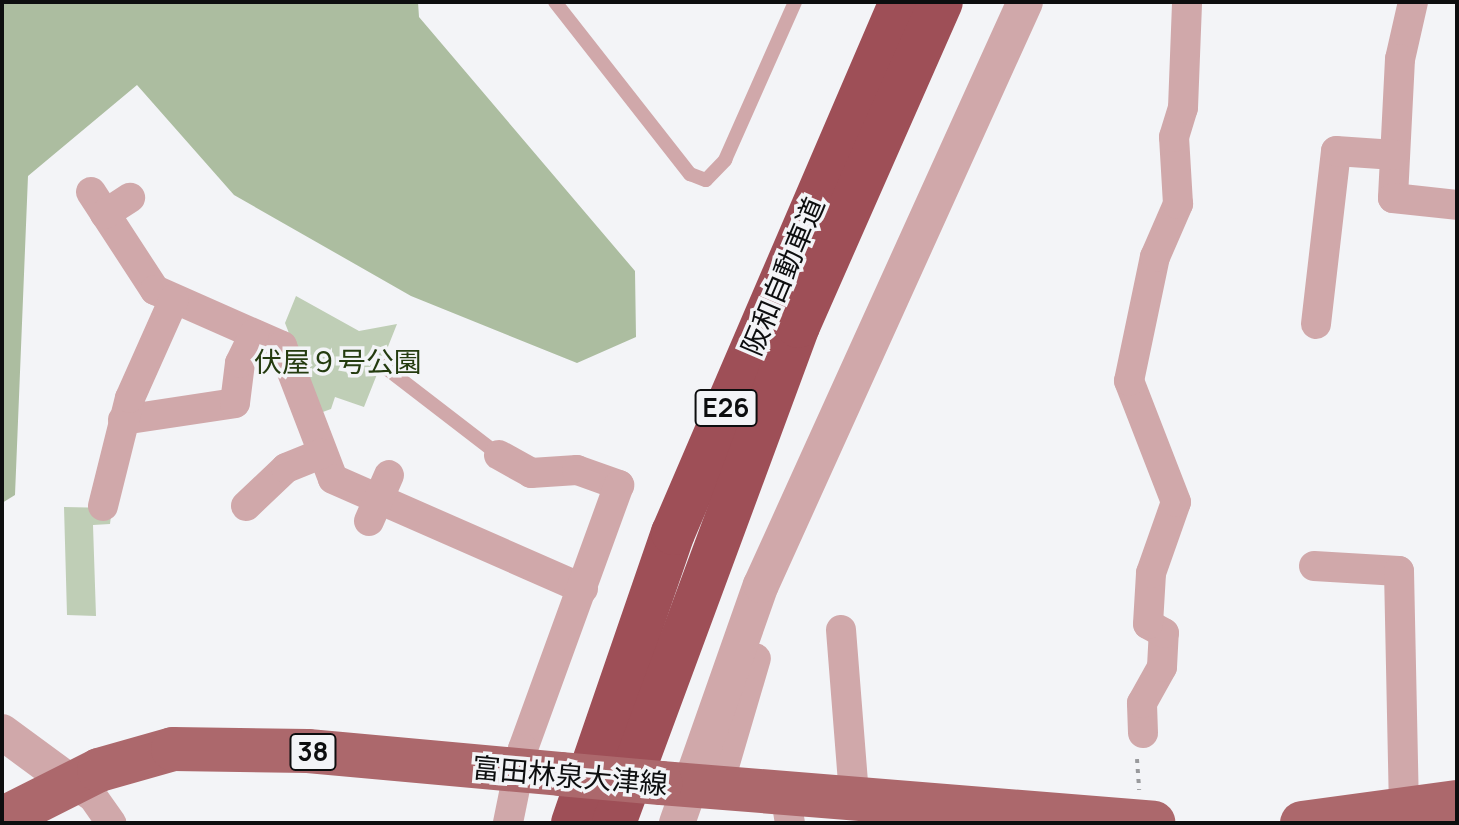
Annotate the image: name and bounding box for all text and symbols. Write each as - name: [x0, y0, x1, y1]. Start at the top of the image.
- street label: 阪和自動車道: [734, 192, 830, 360]
- park label: 伏屋９号公園: [254, 344, 422, 378]
- road number: E26: [694, 386, 758, 430]
- road number: 38: [289, 730, 337, 774]
- street label: 富田林泉大津線: [471, 750, 669, 800]

